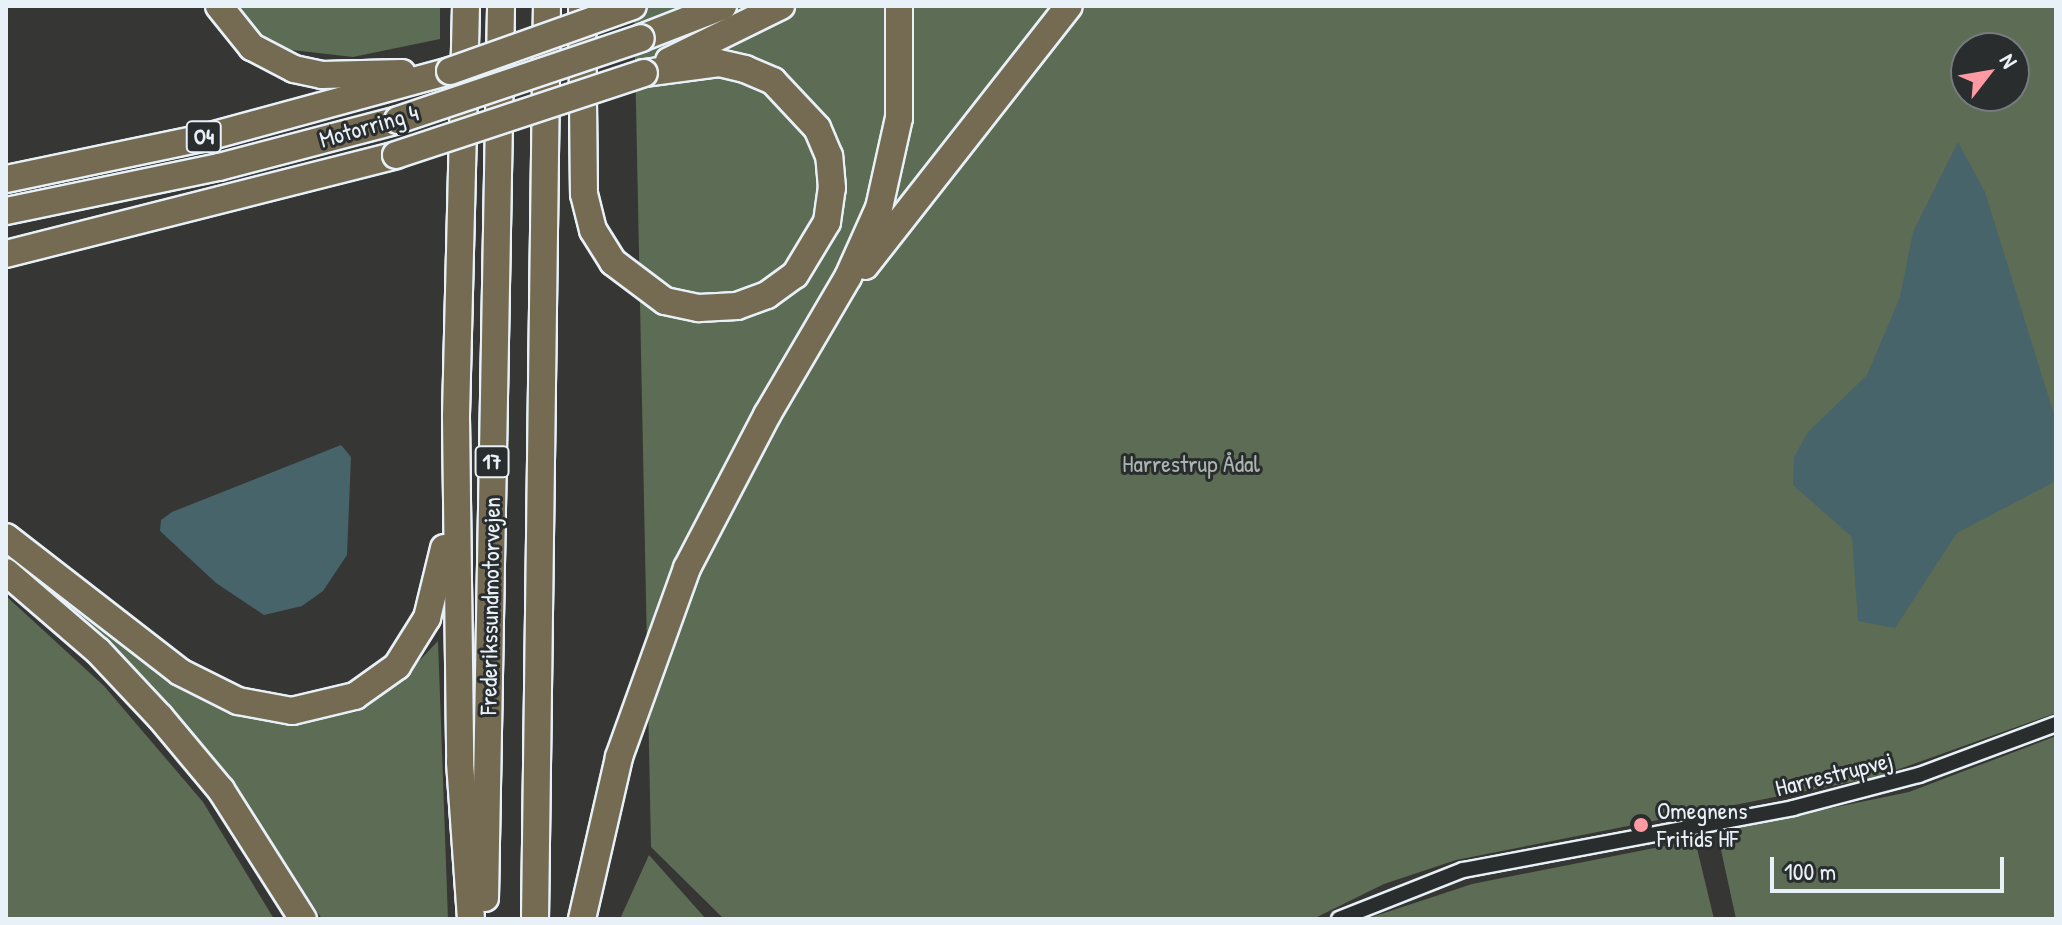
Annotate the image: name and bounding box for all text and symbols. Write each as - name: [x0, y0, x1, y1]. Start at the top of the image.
- north arrow: [1950, 32, 2030, 112]
- text: N: [1993, 48, 2025, 73]
- street label: Motorring 4: [316, 98, 422, 154]
- road number: O4: [184, 119, 224, 155]
- road number: 17: [474, 444, 510, 480]
- park label: Harrestrup Ådal: [1122, 450, 1260, 478]
- street label: Frederikssundmotorvejen: [474, 497, 506, 715]
- street label: Harrestrupvej: [1772, 746, 1896, 802]
- place label: Omegnens Fritids HF: [1657, 797, 1747, 853]
- marker: Omegnens Fritids HF: [1632, 816, 1650, 834]
- scale bar: [1774, 841, 2008, 891]
- text: 100 m: [1784, 855, 1836, 887]

